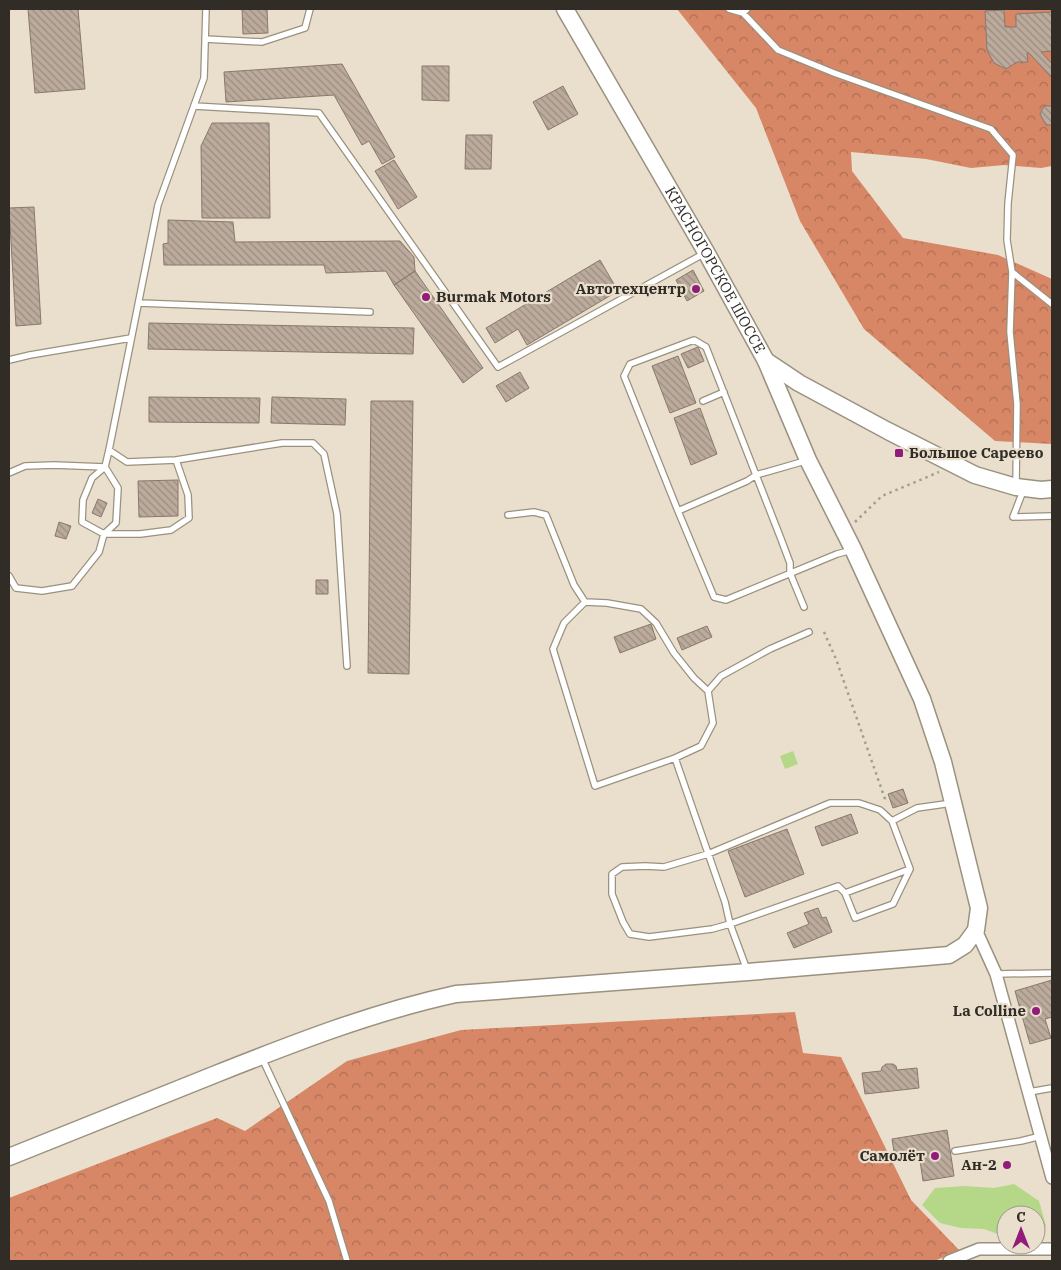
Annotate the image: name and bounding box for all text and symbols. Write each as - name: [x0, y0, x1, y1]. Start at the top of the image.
- street label: КРАСНОГОРСКОЕ ШОССЕ: [661, 183, 770, 356]
- place label: Автотехцентр: [576, 279, 686, 298]
- marker: Автотехцентр: [690, 283, 702, 295]
- place label: Burmak Motors: [436, 287, 551, 306]
- marker: Burmak Motors: [420, 291, 432, 303]
- place label: Большое Сареево: [909, 443, 1044, 462]
- marker: Большое Сареево: [893, 447, 905, 459]
- place label: La Colline: [953, 1001, 1026, 1020]
- marker: La Colline: [1030, 1005, 1042, 1017]
- place label: Самолёт: [860, 1146, 925, 1165]
- marker: Самолёт: [929, 1150, 941, 1162]
- place label: Ан-2: [961, 1155, 997, 1174]
- marker: Ан-2: [1001, 1159, 1013, 1171]
- north arrow: [996, 1205, 1046, 1255]
- text: С: [1016, 1208, 1026, 1226]

